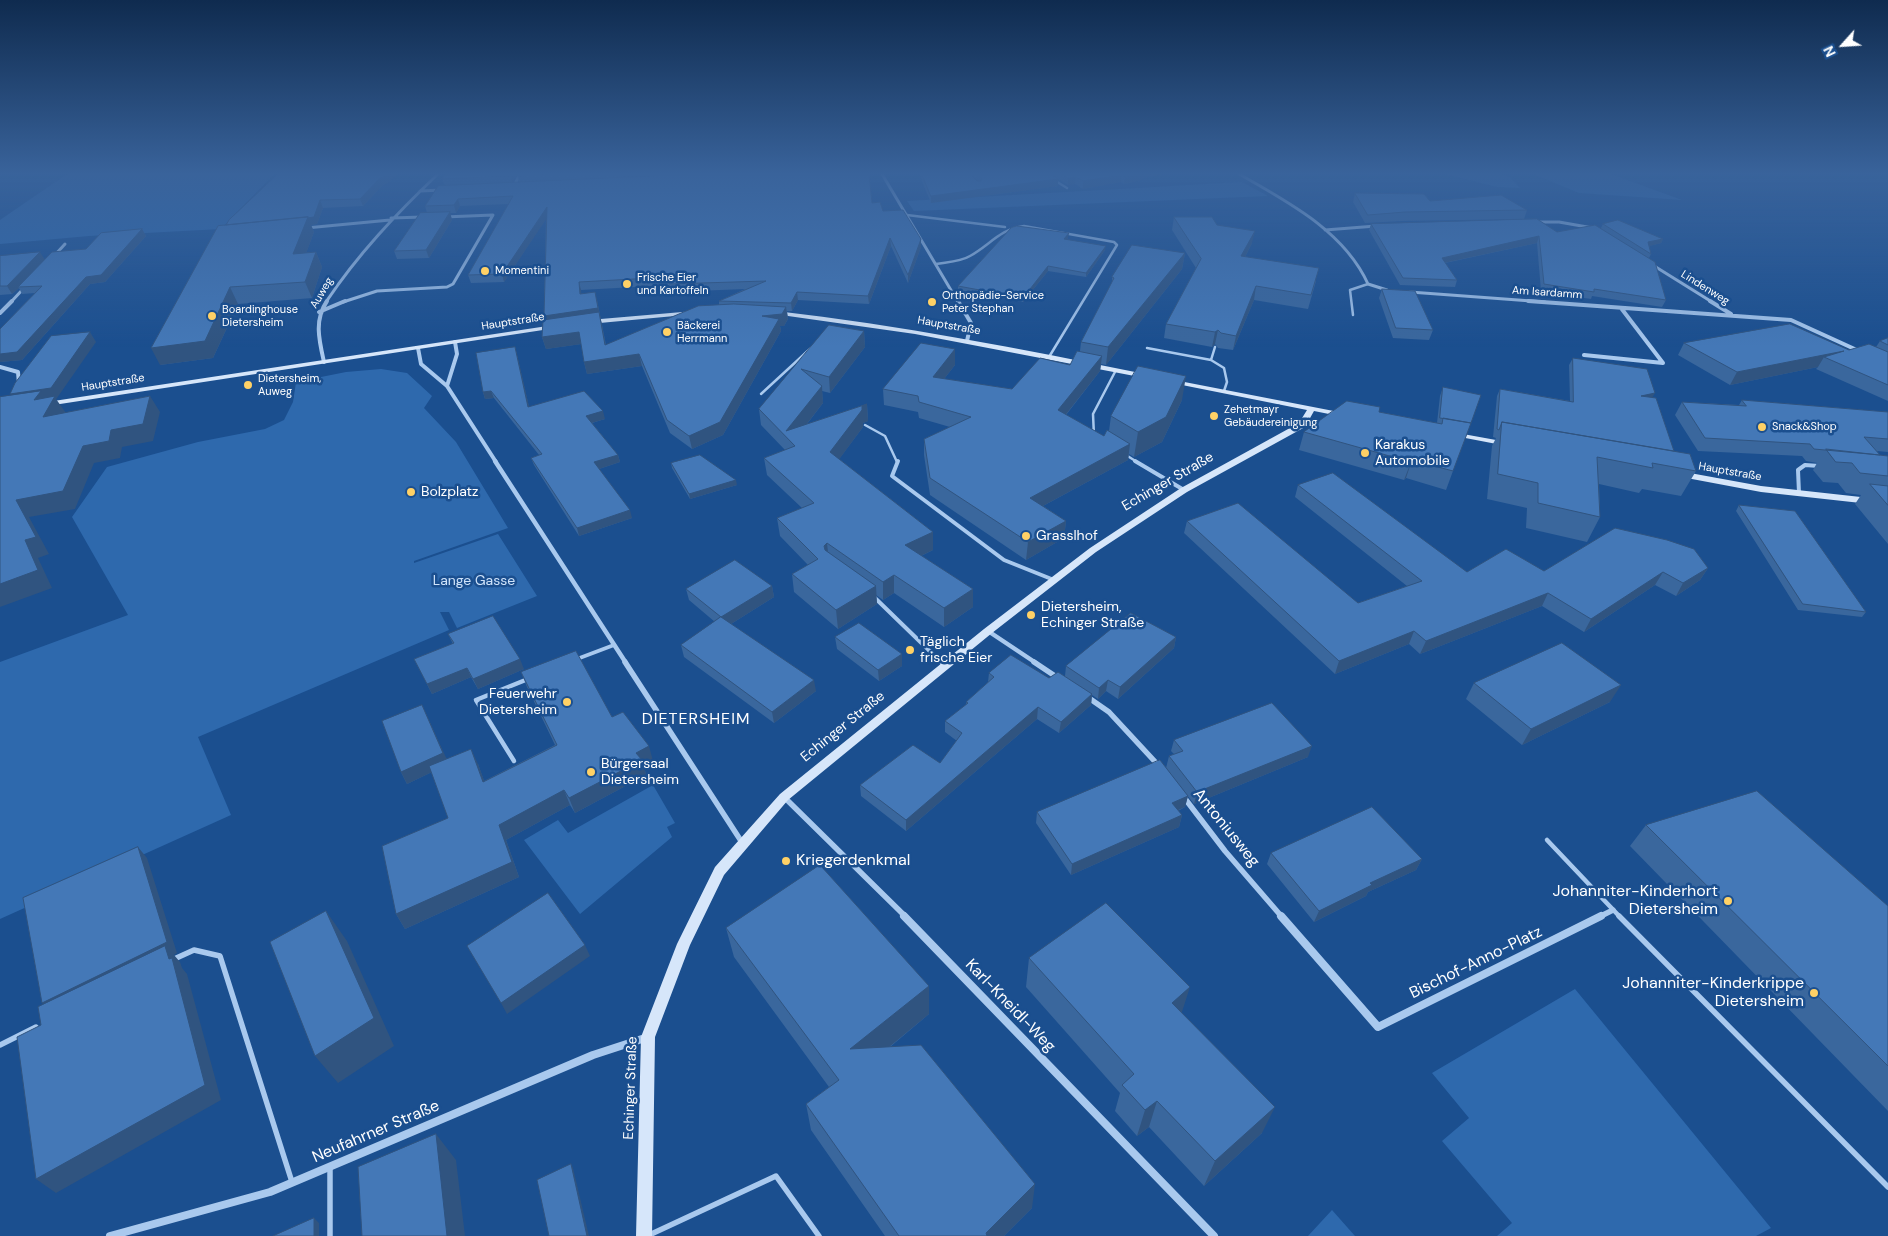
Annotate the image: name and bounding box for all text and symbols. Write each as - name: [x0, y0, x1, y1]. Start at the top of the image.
- north arrow: [1818, 20, 1868, 70]
- text: N: [1819, 43, 1840, 60]
- place label: Momentini: [495, 264, 549, 278]
- marker: Momentini: [479, 265, 491, 277]
- street label: Lindenweg: [1678, 268, 1732, 308]
- place label: Frische Eier und Kartoffeln: [637, 271, 709, 297]
- street label: Auweg: [308, 275, 336, 311]
- marker: Frische Eier und Kartoffeln: [621, 278, 633, 290]
- street label: Am Isardamm: [1511, 284, 1583, 302]
- place label: Orthopädie-Service Peter Stephan: [942, 289, 1044, 315]
- marker: Orthopädie-Service Peter Stephan: [926, 296, 938, 308]
- place label: Boardinghouse Dietersheim: [222, 303, 298, 329]
- marker: Boardinghouse Dietersheim: [206, 310, 218, 322]
- street label: Hauptstraße: [480, 310, 546, 334]
- street label: Hauptstraße: [916, 314, 982, 338]
- place label: Bäckerei Herrmann: [677, 319, 727, 345]
- marker: Bäckerei Herrmann: [661, 326, 673, 338]
- street label: Hauptstraße: [80, 371, 146, 395]
- place label: Dietersheim, Auweg: [258, 372, 321, 398]
- marker: Dietersheim, Auweg: [242, 379, 254, 391]
- place label: Zehetmayr Gebäudereinigung: [1224, 403, 1317, 429]
- marker: Zehetmayr Gebäudereinigung: [1208, 410, 1220, 422]
- place label: Snack&Shop: [1772, 420, 1837, 434]
- marker: Snack&Shop: [1756, 421, 1768, 433]
- place label: Karakus Automobile: [1375, 437, 1450, 470]
- marker: Karakus Automobile: [1359, 447, 1371, 459]
- street label: Echinger Straße: [1119, 449, 1217, 515]
- street label: Hauptstraße: [1697, 460, 1763, 484]
- place label: Bolzplatz: [421, 484, 478, 500]
- marker: Bolzplatz: [405, 486, 417, 498]
- place label: Grasslhof: [1036, 528, 1098, 544]
- marker: Grasslhof: [1020, 530, 1032, 542]
- park label: Lange Gasse: [433, 573, 515, 589]
- place label: Dietersheim, Echinger Straße: [1041, 599, 1144, 632]
- marker: Dietersheim, Echinger Straße: [1025, 609, 1037, 621]
- place label: Täglich frische Eier: [920, 634, 992, 666]
- marker: Täglich frische Eier: [904, 644, 916, 656]
- place label: Feuerwehr Dietersheim: [479, 686, 557, 719]
- street label: Echinger Straße: [798, 688, 888, 766]
- marker: Feuerwehr Dietersheim: [561, 696, 573, 708]
- district label: DIETERSHEIM: [640, 710, 752, 730]
- place label: Bürgersaal Dietersheim: [601, 756, 679, 789]
- marker: Bürgersaal Dietersheim: [585, 766, 597, 778]
- street label: Antoniusweg: [1189, 785, 1263, 871]
- place label: Kriegerdenkmal: [796, 851, 910, 871]
- marker: Kriegerdenkmal: [780, 855, 792, 867]
- place label: Johanniter-Kinderhort Dietersheim: [1552, 882, 1718, 920]
- marker: Johanniter-Kinderhort Dietersheim: [1722, 895, 1734, 907]
- street label: Bischof-Anno-Platz: [1407, 923, 1545, 1003]
- street label: Karl-Kneidl-Weg: [961, 956, 1059, 1056]
- place label: Johanniter-Kinderkrippe Dietersheim: [1622, 974, 1804, 1012]
- marker: Johanniter-Kinderkrippe Dietersheim: [1808, 987, 1820, 999]
- street label: Echinger Straße: [621, 1036, 641, 1140]
- street label: Neufahrner Straße: [310, 1097, 442, 1167]

